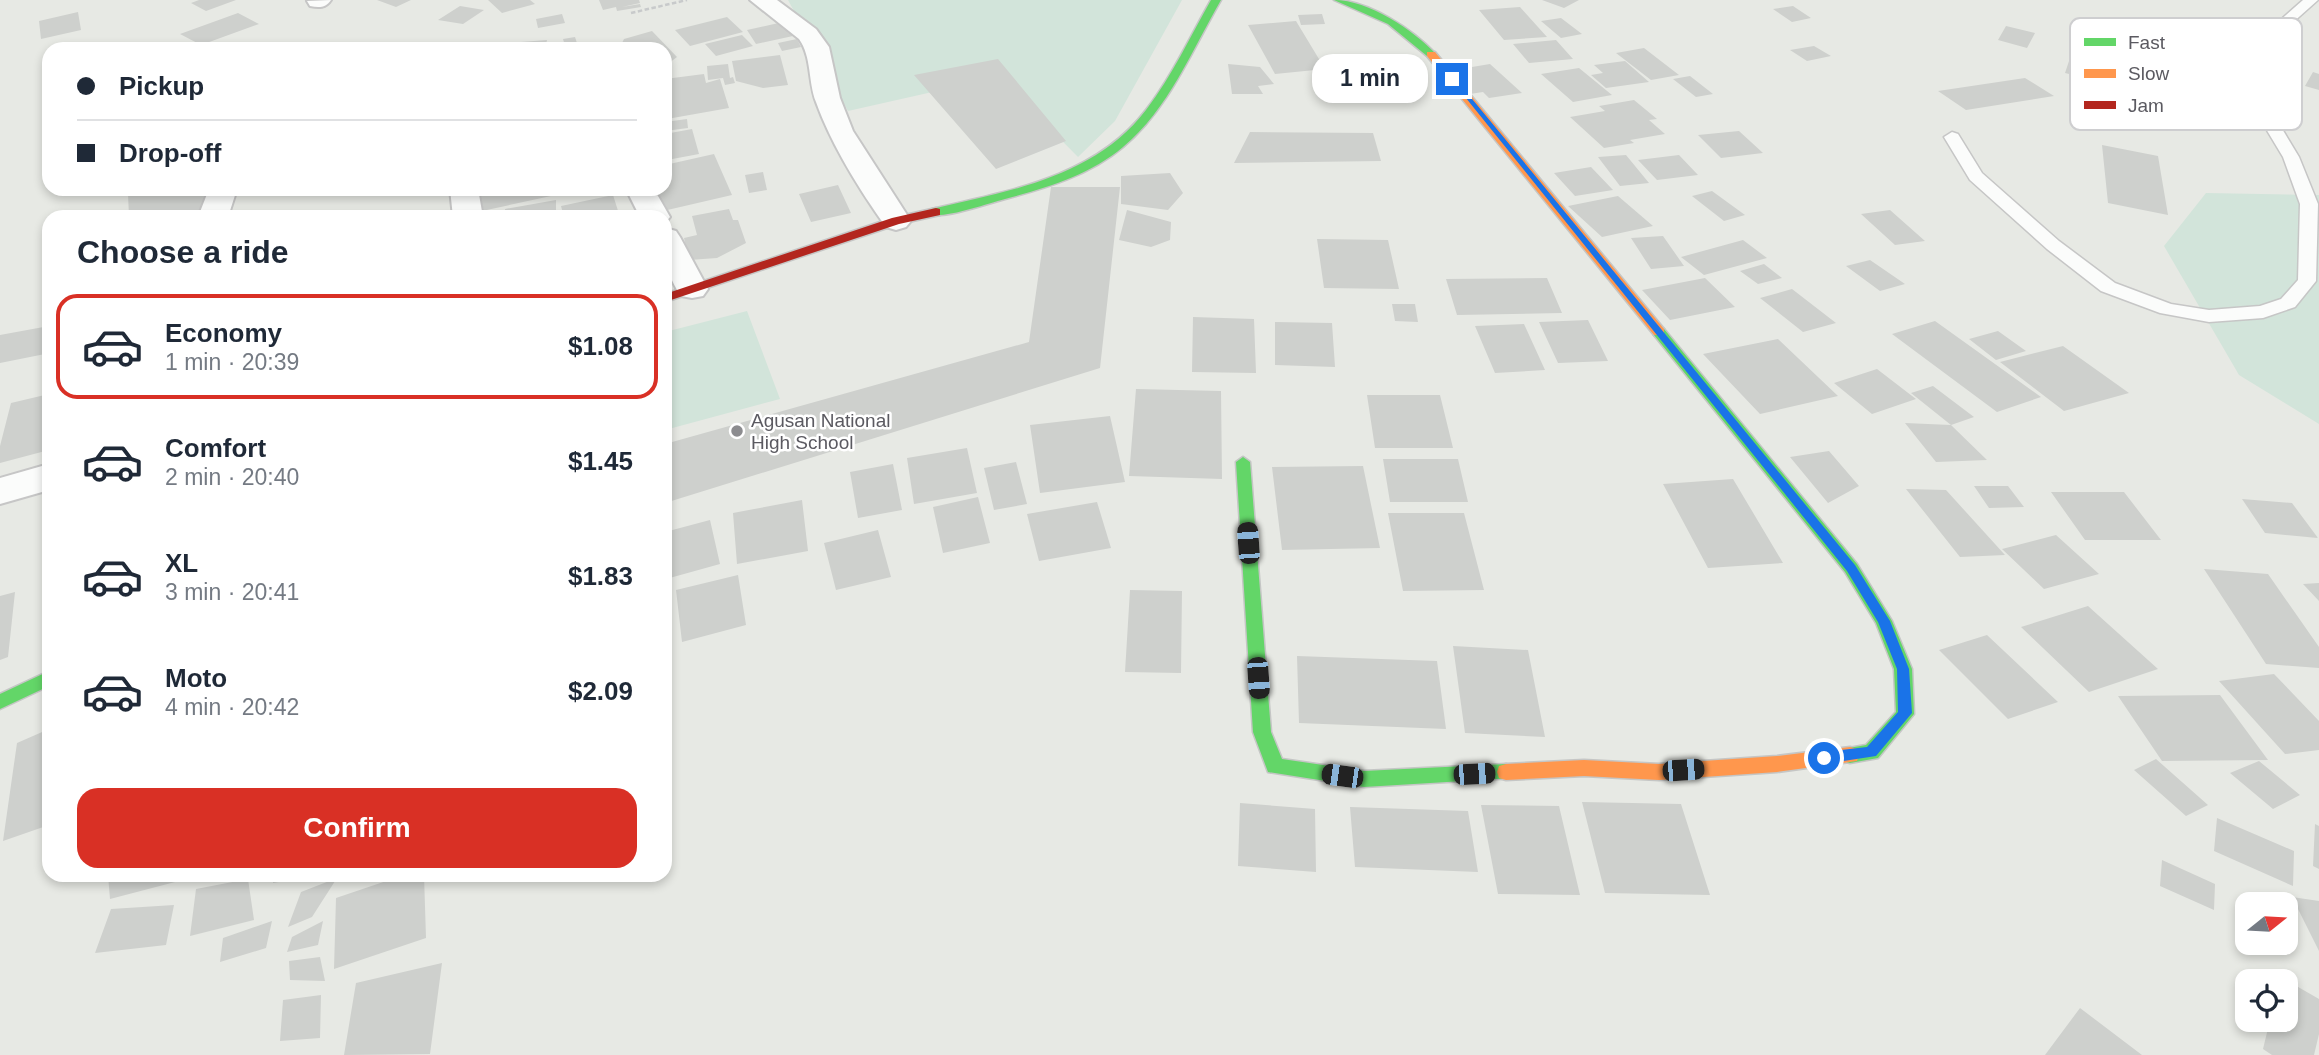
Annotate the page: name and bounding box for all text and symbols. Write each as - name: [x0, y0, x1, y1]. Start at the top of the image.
- legend: [2070, 18, 2302, 130]
- text: Fast: [2128, 32, 2166, 53]
- callout: 1 min: [1312, 55, 1428, 104]
- route end: [1436, 63, 1468, 95]
- text: Slow: [2128, 63, 2169, 84]
- text: 1 min: [1340, 65, 1400, 91]
- text: Pickup: [119, 71, 204, 101]
- text: Jam: [2128, 95, 2164, 116]
- text: Drop-off: [119, 138, 222, 168]
- text: Choose a ride: [77, 234, 289, 270]
- icon: car: [81, 315, 144, 378]
- text: Economy: [165, 318, 282, 348]
- text: $1.08: [568, 331, 633, 361]
- text: 1 min · 20:39: [165, 349, 299, 375]
- place label: Agusan National High School: [751, 410, 890, 453]
- marker: Agusan National High School: [729, 423, 745, 439]
- icon: car: [81, 430, 144, 493]
- text: Comfort: [165, 433, 266, 463]
- text: $1.45: [568, 446, 633, 476]
- text: 2 min · 20:40: [165, 464, 299, 490]
- car: [1237, 521, 1260, 565]
- icon: car: [81, 545, 144, 608]
- text: XL: [165, 548, 198, 578]
- text: $1.83: [568, 561, 633, 591]
- text: 3 min · 20:41: [165, 579, 299, 605]
- car: [1247, 656, 1270, 700]
- icon: car: [81, 660, 144, 723]
- text: Moto: [165, 663, 227, 693]
- text: $2.09: [568, 676, 633, 706]
- text: 4 min · 20:42: [165, 694, 299, 720]
- route start: [1808, 742, 1840, 774]
- car: [1662, 758, 1705, 782]
- car: [1453, 762, 1496, 786]
- car: [1320, 763, 1365, 789]
- button: Confirm: [77, 788, 637, 868]
- north arrow: [2235, 892, 2298, 956]
- map controls: [2235, 892, 2298, 1032]
- button: locate: [2235, 969, 2298, 1032]

